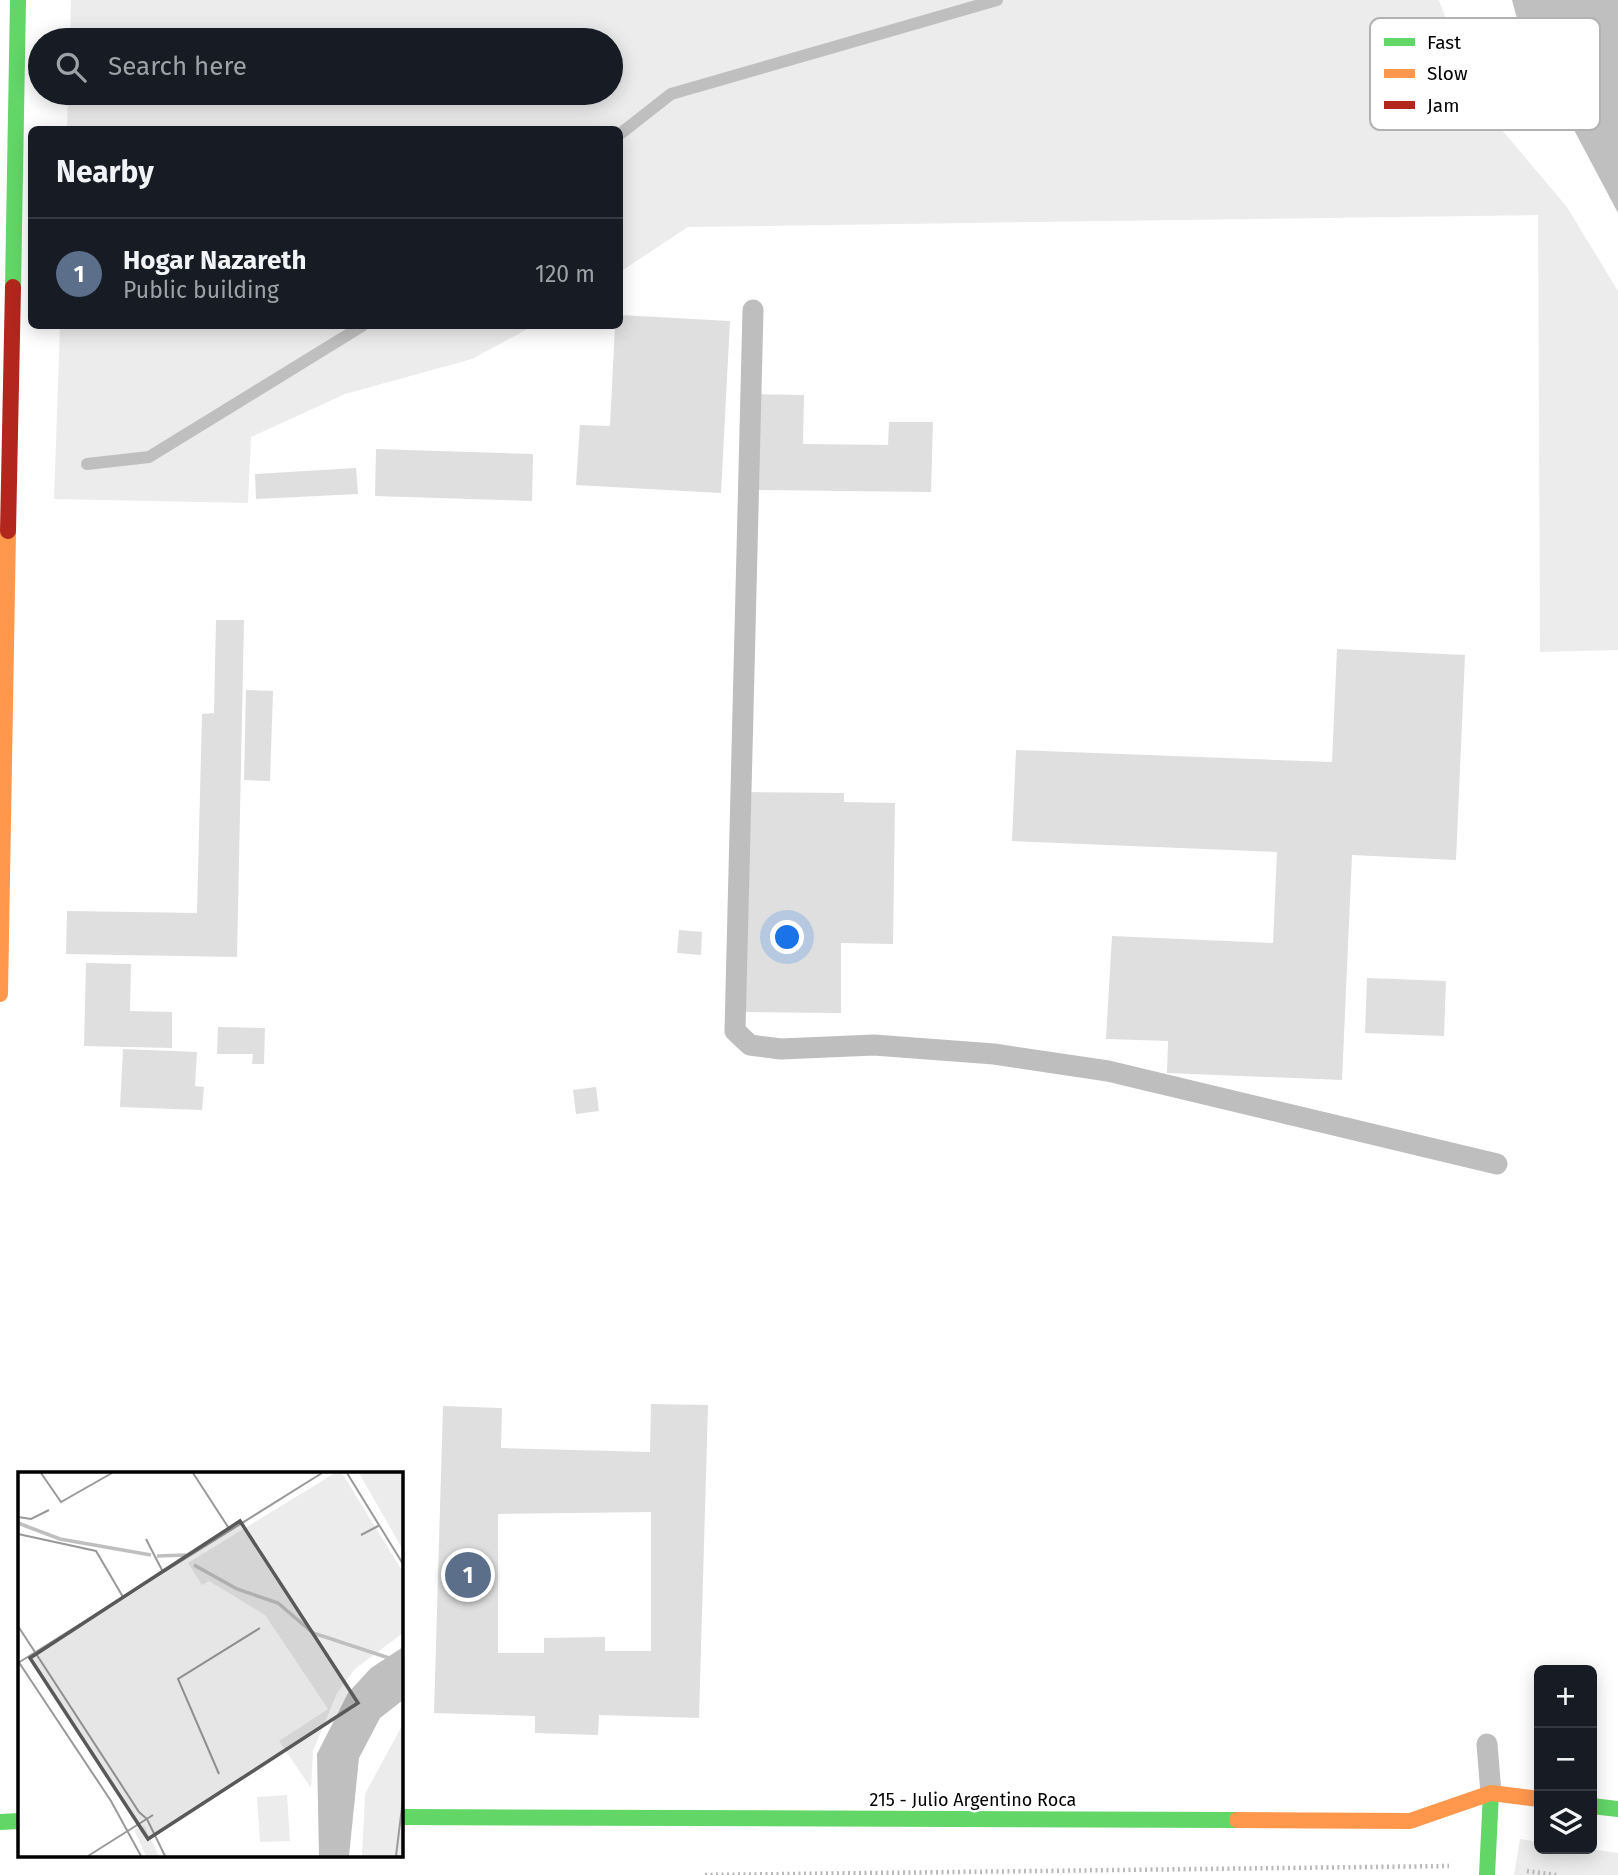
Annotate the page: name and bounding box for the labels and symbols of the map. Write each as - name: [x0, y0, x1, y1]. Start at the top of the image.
- legend: [1370, 18, 1600, 130]
- text: Fast: [1427, 31, 1461, 54]
- text: Slow: [1427, 62, 1468, 85]
- text: Jam: [1427, 94, 1459, 117]
- your location: [770, 920, 804, 954]
- inset map: [18, 1472, 402, 1857]
- pin: 1: [445, 1549, 491, 1601]
- street label: 215 - Julio Argentino Roca: [870, 1789, 1076, 1811]

